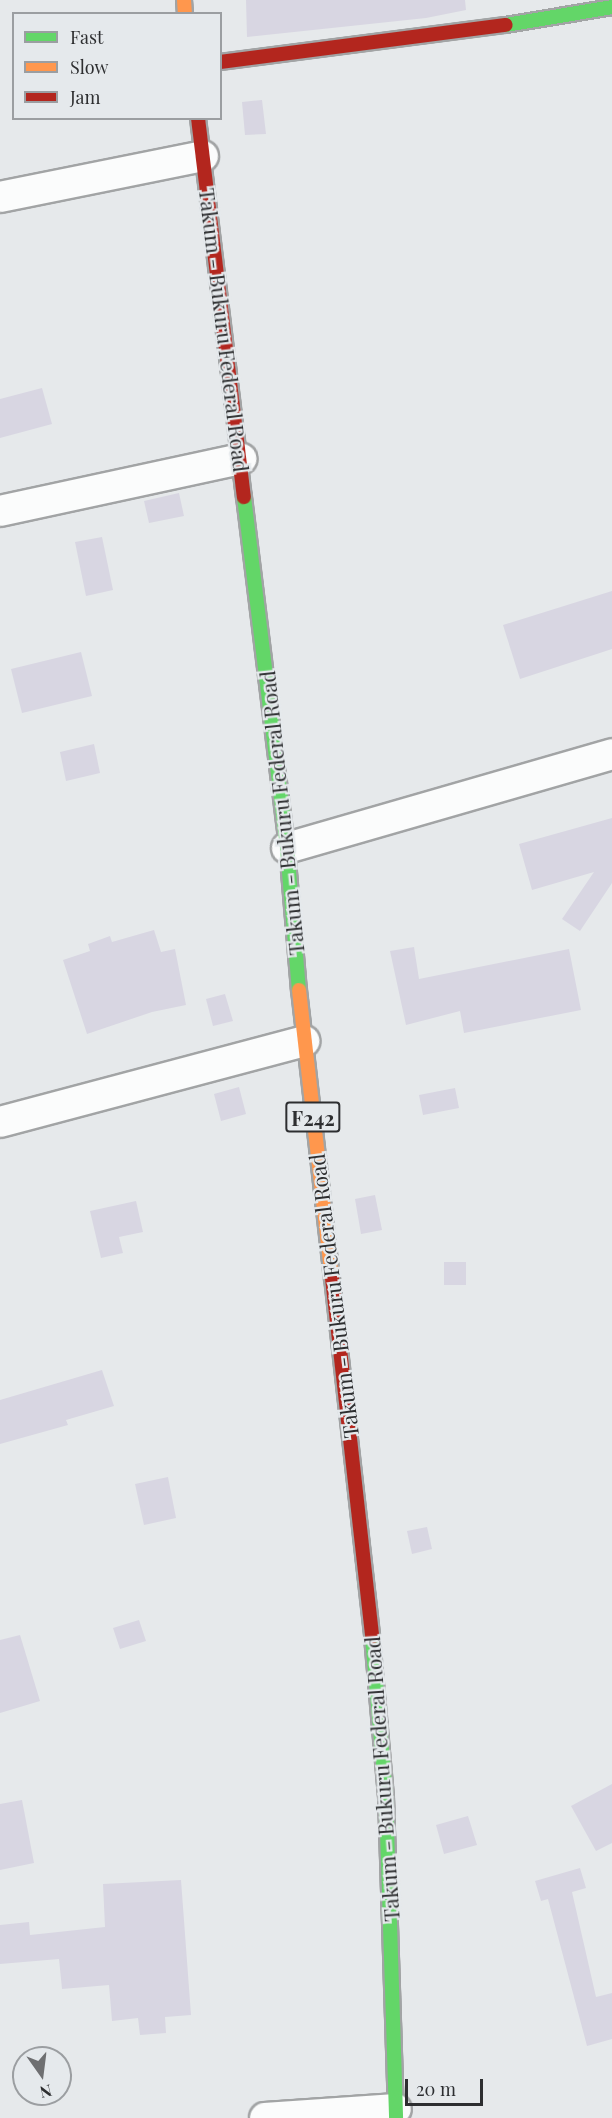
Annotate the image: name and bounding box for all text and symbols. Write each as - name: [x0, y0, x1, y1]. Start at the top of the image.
- legend: [12, 12, 222, 120]
- text: Fast: [70, 25, 103, 49]
- text: Slow: [70, 55, 108, 79]
- text: Jam: [70, 85, 100, 109]
- street label: Takum - Bukuru Federal Road: [195, 186, 255, 474]
- street label: Takum - Bukuru Federal Road: [254, 669, 308, 957]
- road number: F242: [284, 1100, 342, 1134]
- street label: Takum - Bukuru Federal Road: [303, 1152, 363, 1440]
- street label: Takum - Bukuru Federal Road: [358, 1635, 404, 1923]
- north arrow: [12, 2046, 72, 2106]
- scale bar: [408, 2067, 486, 2105]
- text: 20 m: [416, 2077, 456, 2101]
- text: N: [38, 2080, 54, 2104]

